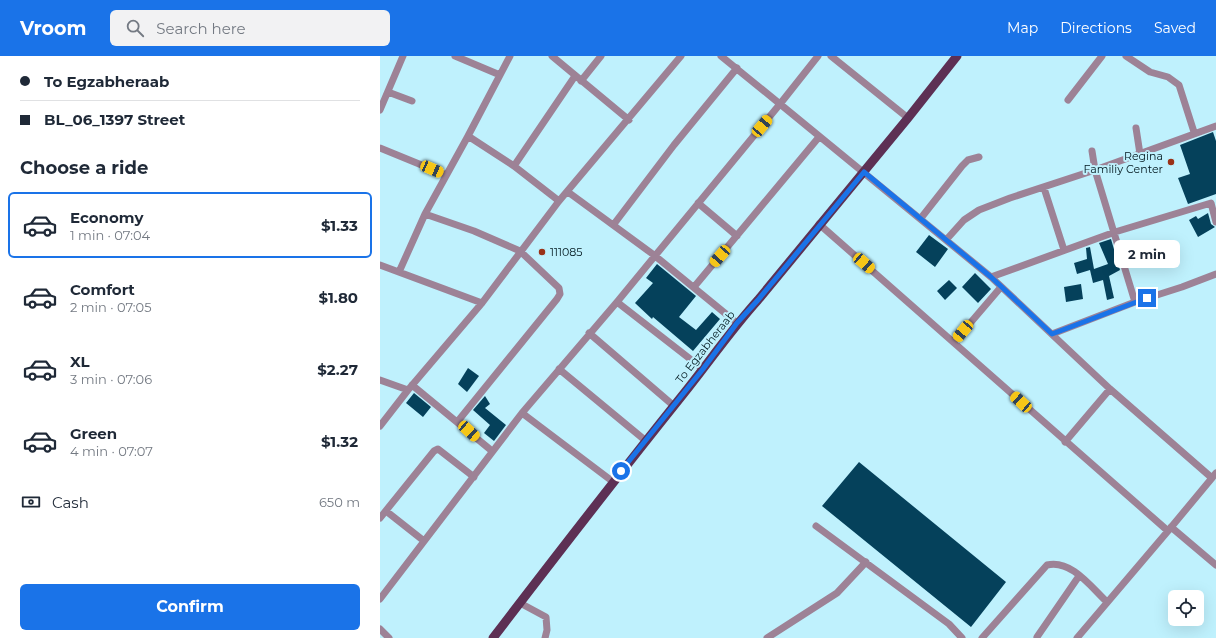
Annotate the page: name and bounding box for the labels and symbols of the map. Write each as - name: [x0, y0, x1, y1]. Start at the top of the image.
- car: [750, 113, 774, 139]
- place label: Regina Familiy Center: [1083, 149, 1163, 176]
- marker: Regina Familiy Center: [1166, 157, 1176, 167]
- car: [419, 159, 445, 179]
- callout: 2 min: [1114, 240, 1180, 268]
- car: [708, 243, 732, 269]
- place label: 111085: [550, 245, 582, 259]
- marker: 111085: [537, 247, 547, 257]
- car: [851, 251, 877, 275]
- route end: [1138, 289, 1156, 307]
- street label: To Egzabheraab: [672, 308, 738, 386]
- car: [951, 318, 975, 344]
- car: [1008, 390, 1034, 414]
- car: [456, 419, 482, 443]
- route start: [612, 462, 630, 480]

